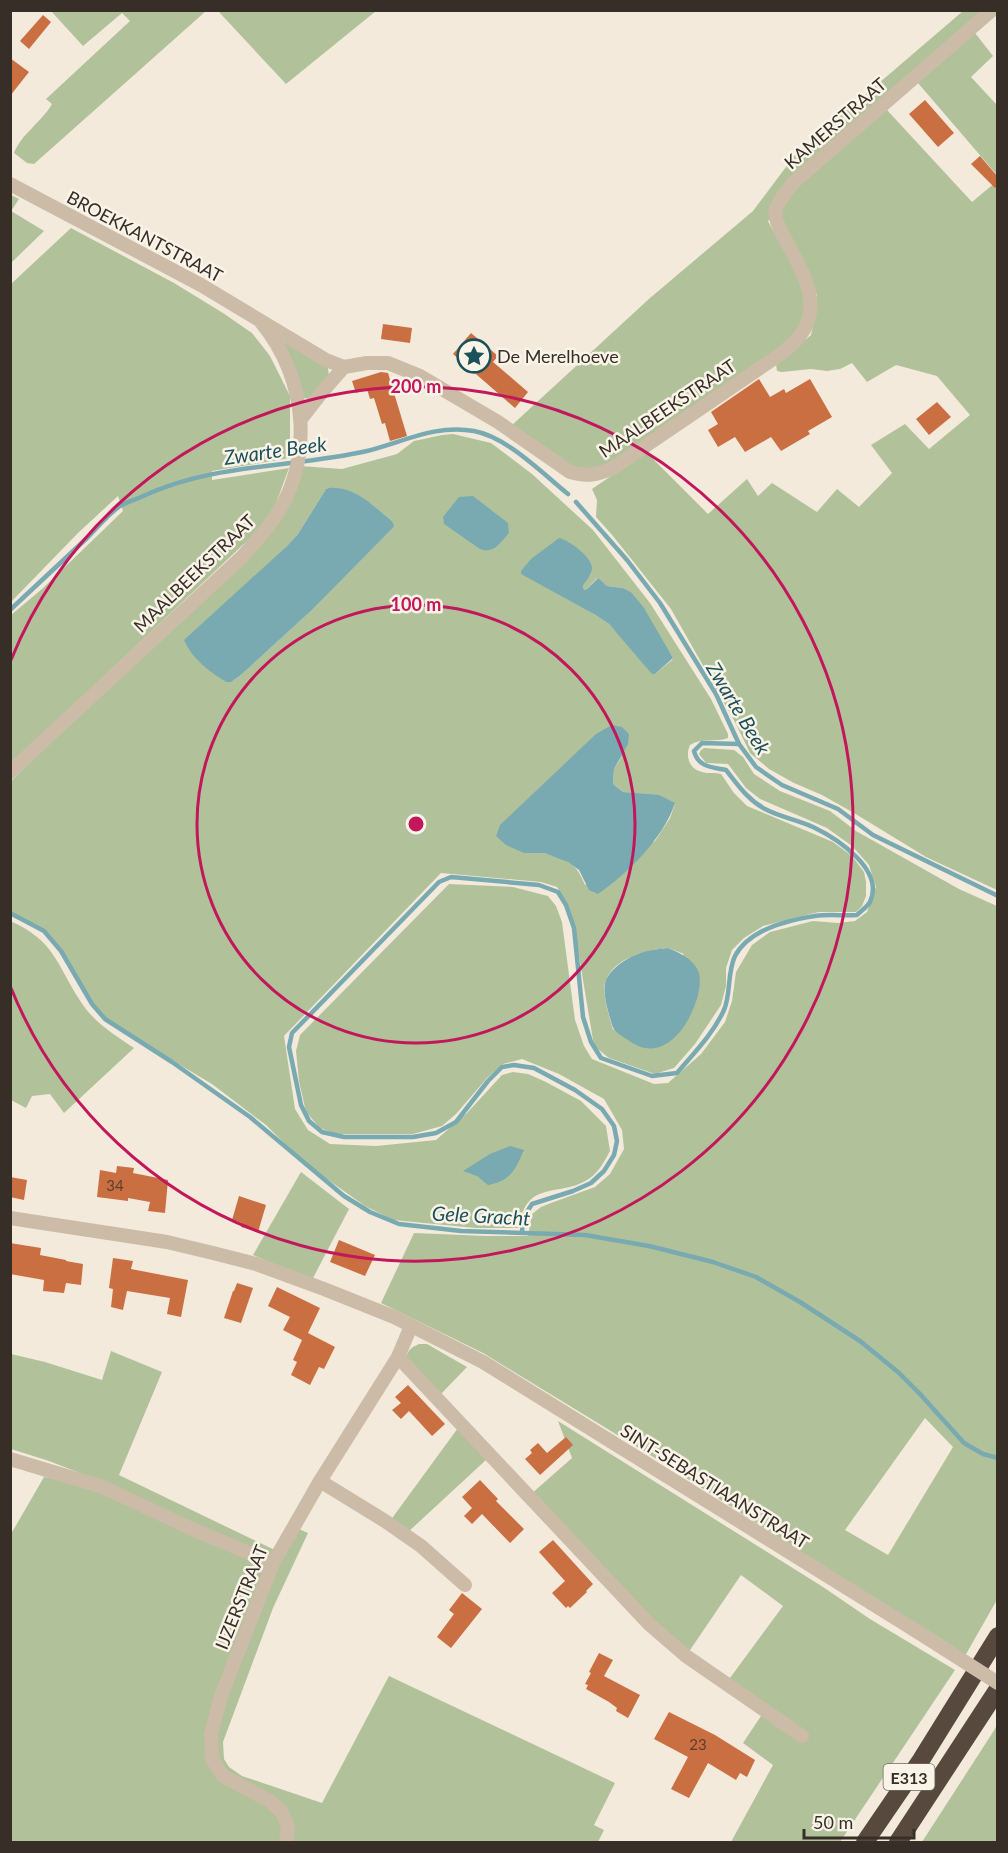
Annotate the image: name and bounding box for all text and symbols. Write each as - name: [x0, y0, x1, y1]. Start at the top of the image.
- street label: KAMERSTRAAT: [780, 73, 891, 173]
- street label: BROEKKANTSTRAAT: [63, 186, 227, 287]
- place icon: De Merelhoeve: [456, 338, 492, 374]
- place label: De Merelhoeve: [497, 345, 619, 367]
- street label: MAALBEEKSTRAAT: [594, 354, 740, 462]
- text: 200 m: [391, 375, 441, 397]
- water label: Zwarte Beek: [221, 431, 328, 469]
- street label: MAALBEEKSTRAAT: [129, 509, 259, 637]
- text: 100 m: [391, 593, 441, 615]
- water label: Zwarte Beek: [702, 657, 776, 759]
- centre of rings: [406, 814, 426, 834]
- house number: 34: [106, 1176, 124, 1194]
- water label: Gele Gracht: [431, 1200, 531, 1230]
- street label: SINT-SEBASTIAANSTRAAT: [617, 1419, 813, 1553]
- street label: IJZERSTRAAT: [210, 1541, 272, 1652]
- house number: 23: [689, 1735, 707, 1753]
- road number: E313: [884, 1764, 934, 1790]
- scale bar: [804, 1802, 914, 1840]
- text: 50 m: [813, 1811, 853, 1833]

